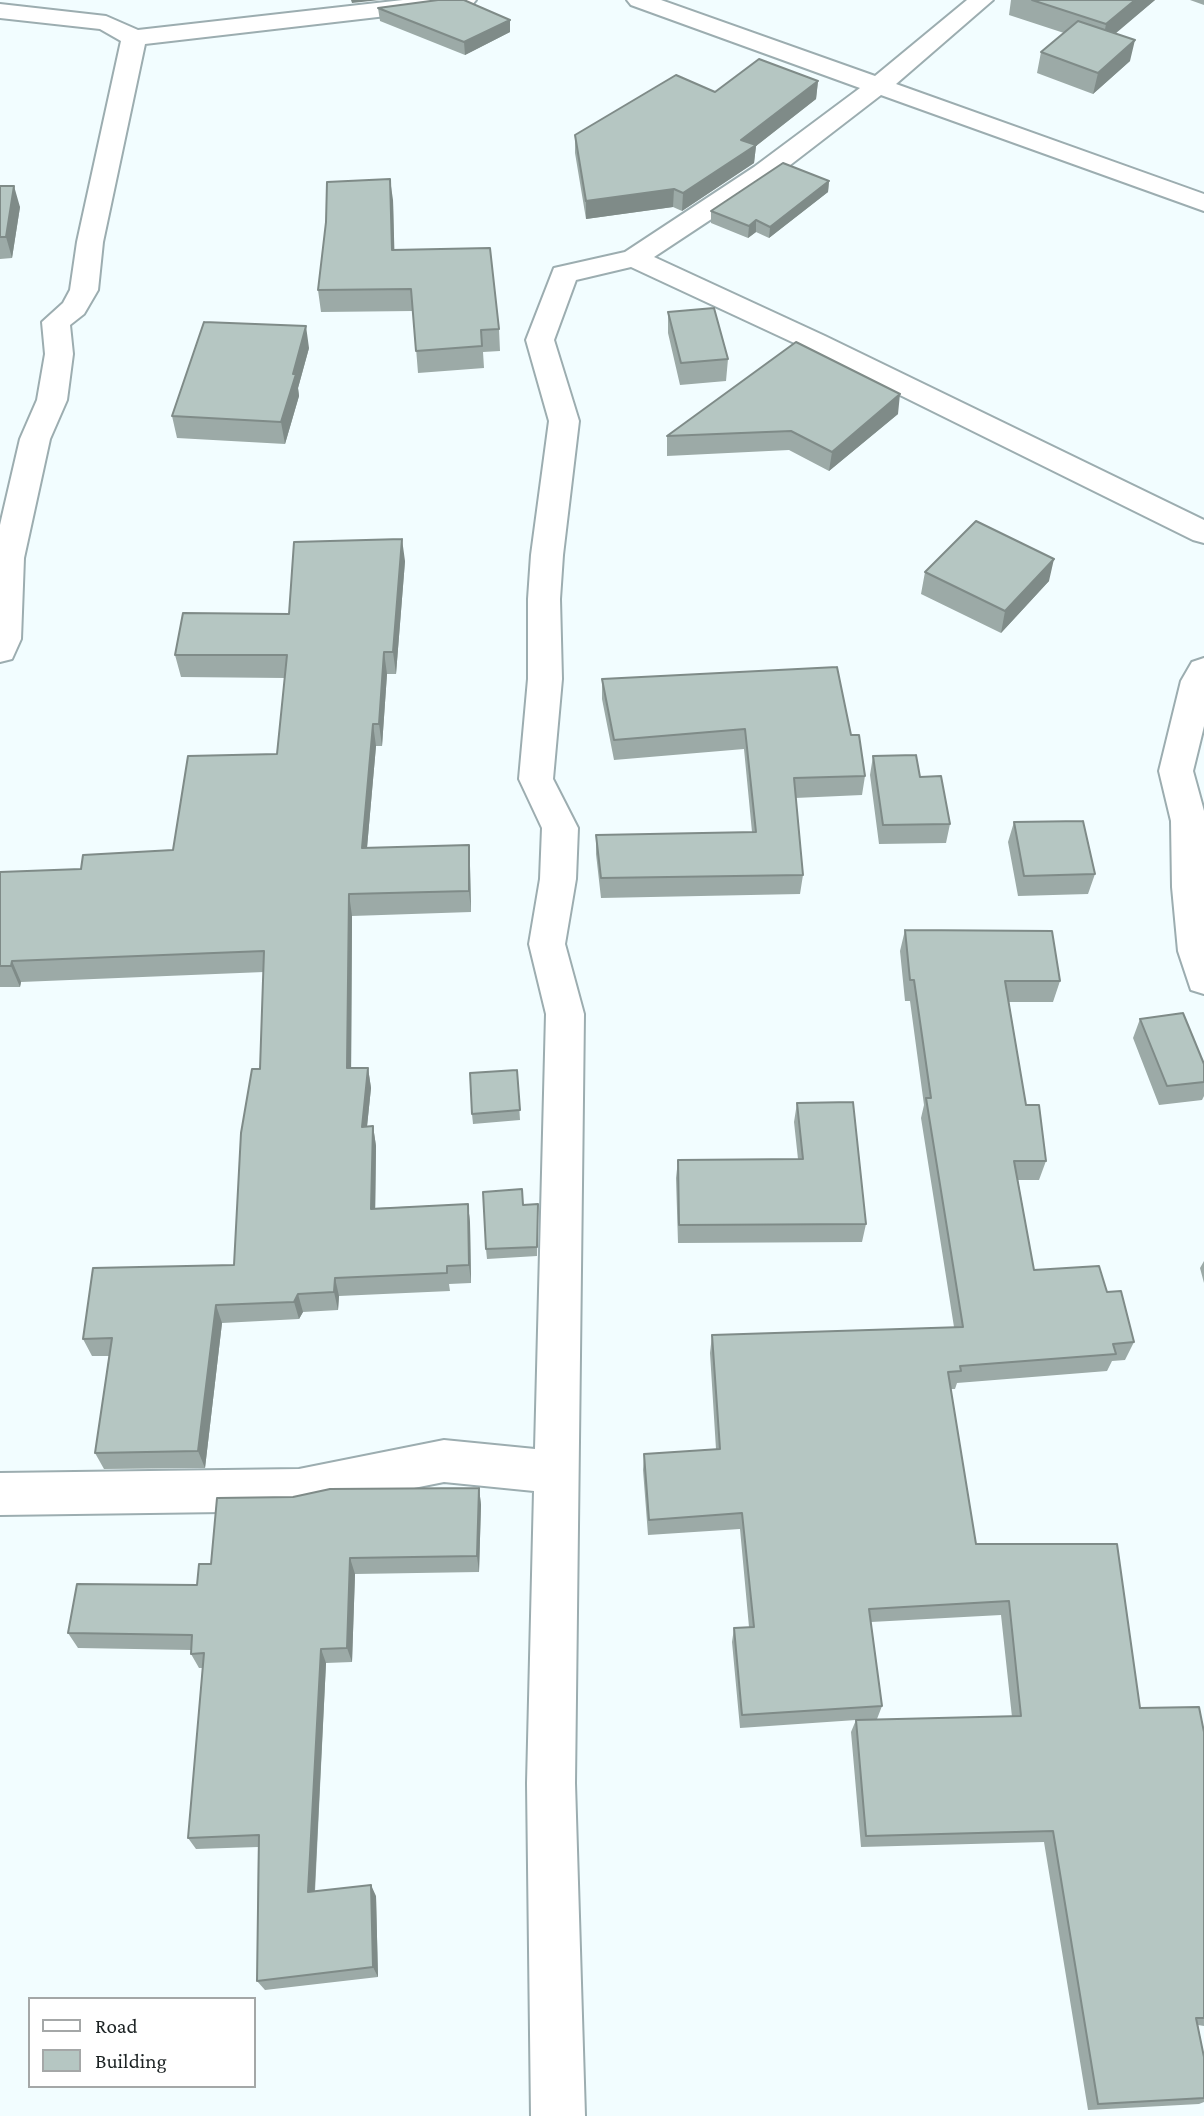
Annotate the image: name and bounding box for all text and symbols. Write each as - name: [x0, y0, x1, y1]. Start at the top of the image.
- legend: [28, 1997, 256, 2088]
- text: Road: [95, 2014, 138, 2038]
- text: Building: [95, 2049, 167, 2073]

